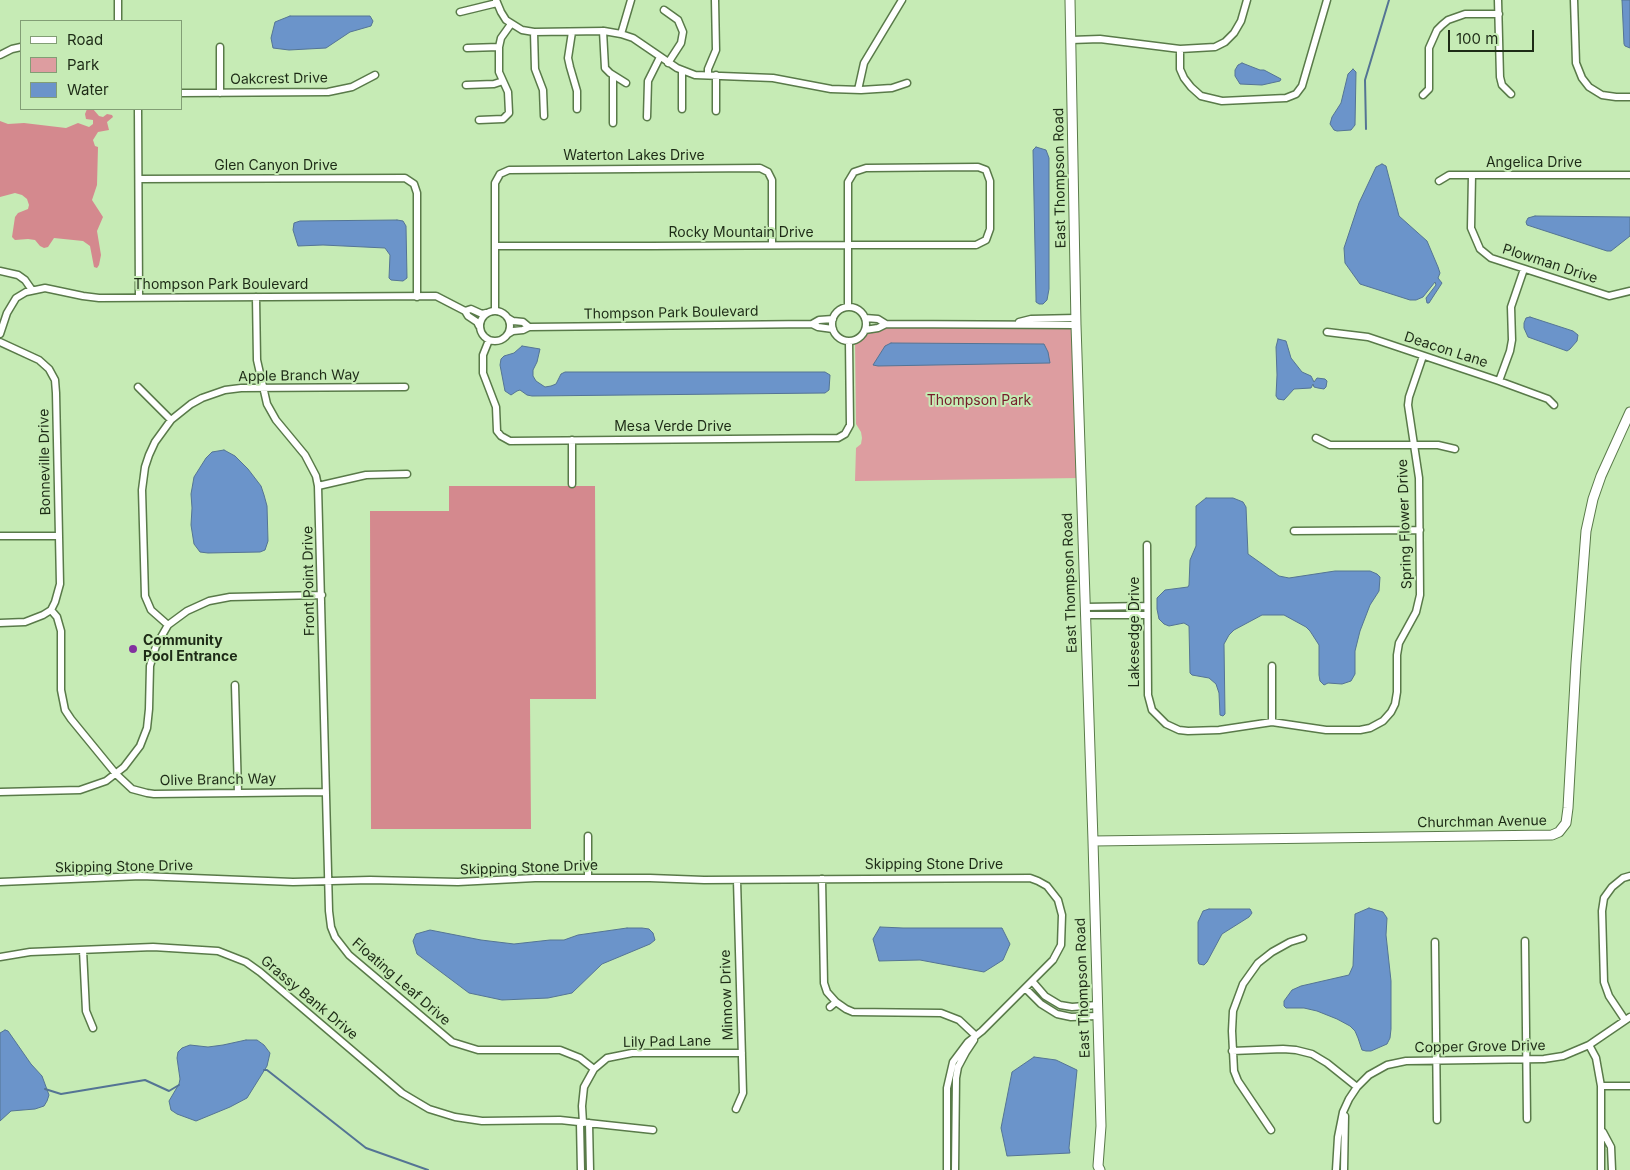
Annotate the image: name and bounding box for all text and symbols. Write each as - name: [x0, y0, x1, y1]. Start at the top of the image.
- legend: [20, 20, 182, 110]
- scale bar: [1450, 20, 1536, 52]
- text: 100 m: [1456, 29, 1498, 48]
- text: Road: [67, 30, 103, 49]
- text: Park: [67, 55, 99, 74]
- street label: Oakcrest Drive: [230, 70, 328, 88]
- text: Water: [67, 80, 109, 99]
- street label: East Thompson Road: [1050, 108, 1070, 248]
- street label: Waterton Lakes Drive: [563, 148, 705, 164]
- street label: Angelica Drive: [1486, 155, 1582, 171]
- street label: Glen Canyon Drive: [214, 158, 338, 174]
- street label: Rocky Mountain Drive: [668, 225, 814, 241]
- street label: Plowman Drive: [1500, 241, 1600, 287]
- street label: Thompson Park Boulevard: [134, 277, 308, 293]
- street label: Thompson Park Boulevard: [583, 303, 759, 323]
- street label: Deacon Lane: [1402, 329, 1490, 371]
- street label: Apple Branch Way: [238, 367, 360, 385]
- park label: Thompson Park: [927, 393, 1031, 409]
- street label: Bonneville Drive: [36, 408, 54, 516]
- street label: Mesa Verde Drive: [614, 419, 732, 435]
- street label: Spring Flower Drive: [1394, 459, 1416, 589]
- street label: East Thompson Road: [1059, 513, 1081, 653]
- street label: Front Point Drive: [300, 526, 318, 636]
- street label: Lakesedge Drive: [1127, 577, 1143, 687]
- place label: Community Pool Entrance: [143, 633, 238, 666]
- marker: Community Pool Entrance: [127, 643, 139, 655]
- street label: Olive Branch Way: [160, 771, 276, 789]
- street label: Churchman Avenue: [1417, 812, 1547, 832]
- street label: Skipping Stone Drive: [55, 857, 193, 877]
- street label: Skipping Stone Drive: [460, 857, 598, 879]
- street label: Skipping Stone Drive: [865, 857, 1003, 873]
- street label: East Thompson Road: [1072, 918, 1094, 1058]
- street label: Floating Leaf Drive: [348, 935, 454, 1029]
- street label: Minnow Drive: [717, 949, 737, 1041]
- street label: Grassy Bank Drive: [257, 952, 361, 1044]
- street label: Lily Pad Lane: [623, 1033, 711, 1051]
- street label: Copper Grove Drive: [1414, 1037, 1546, 1057]

